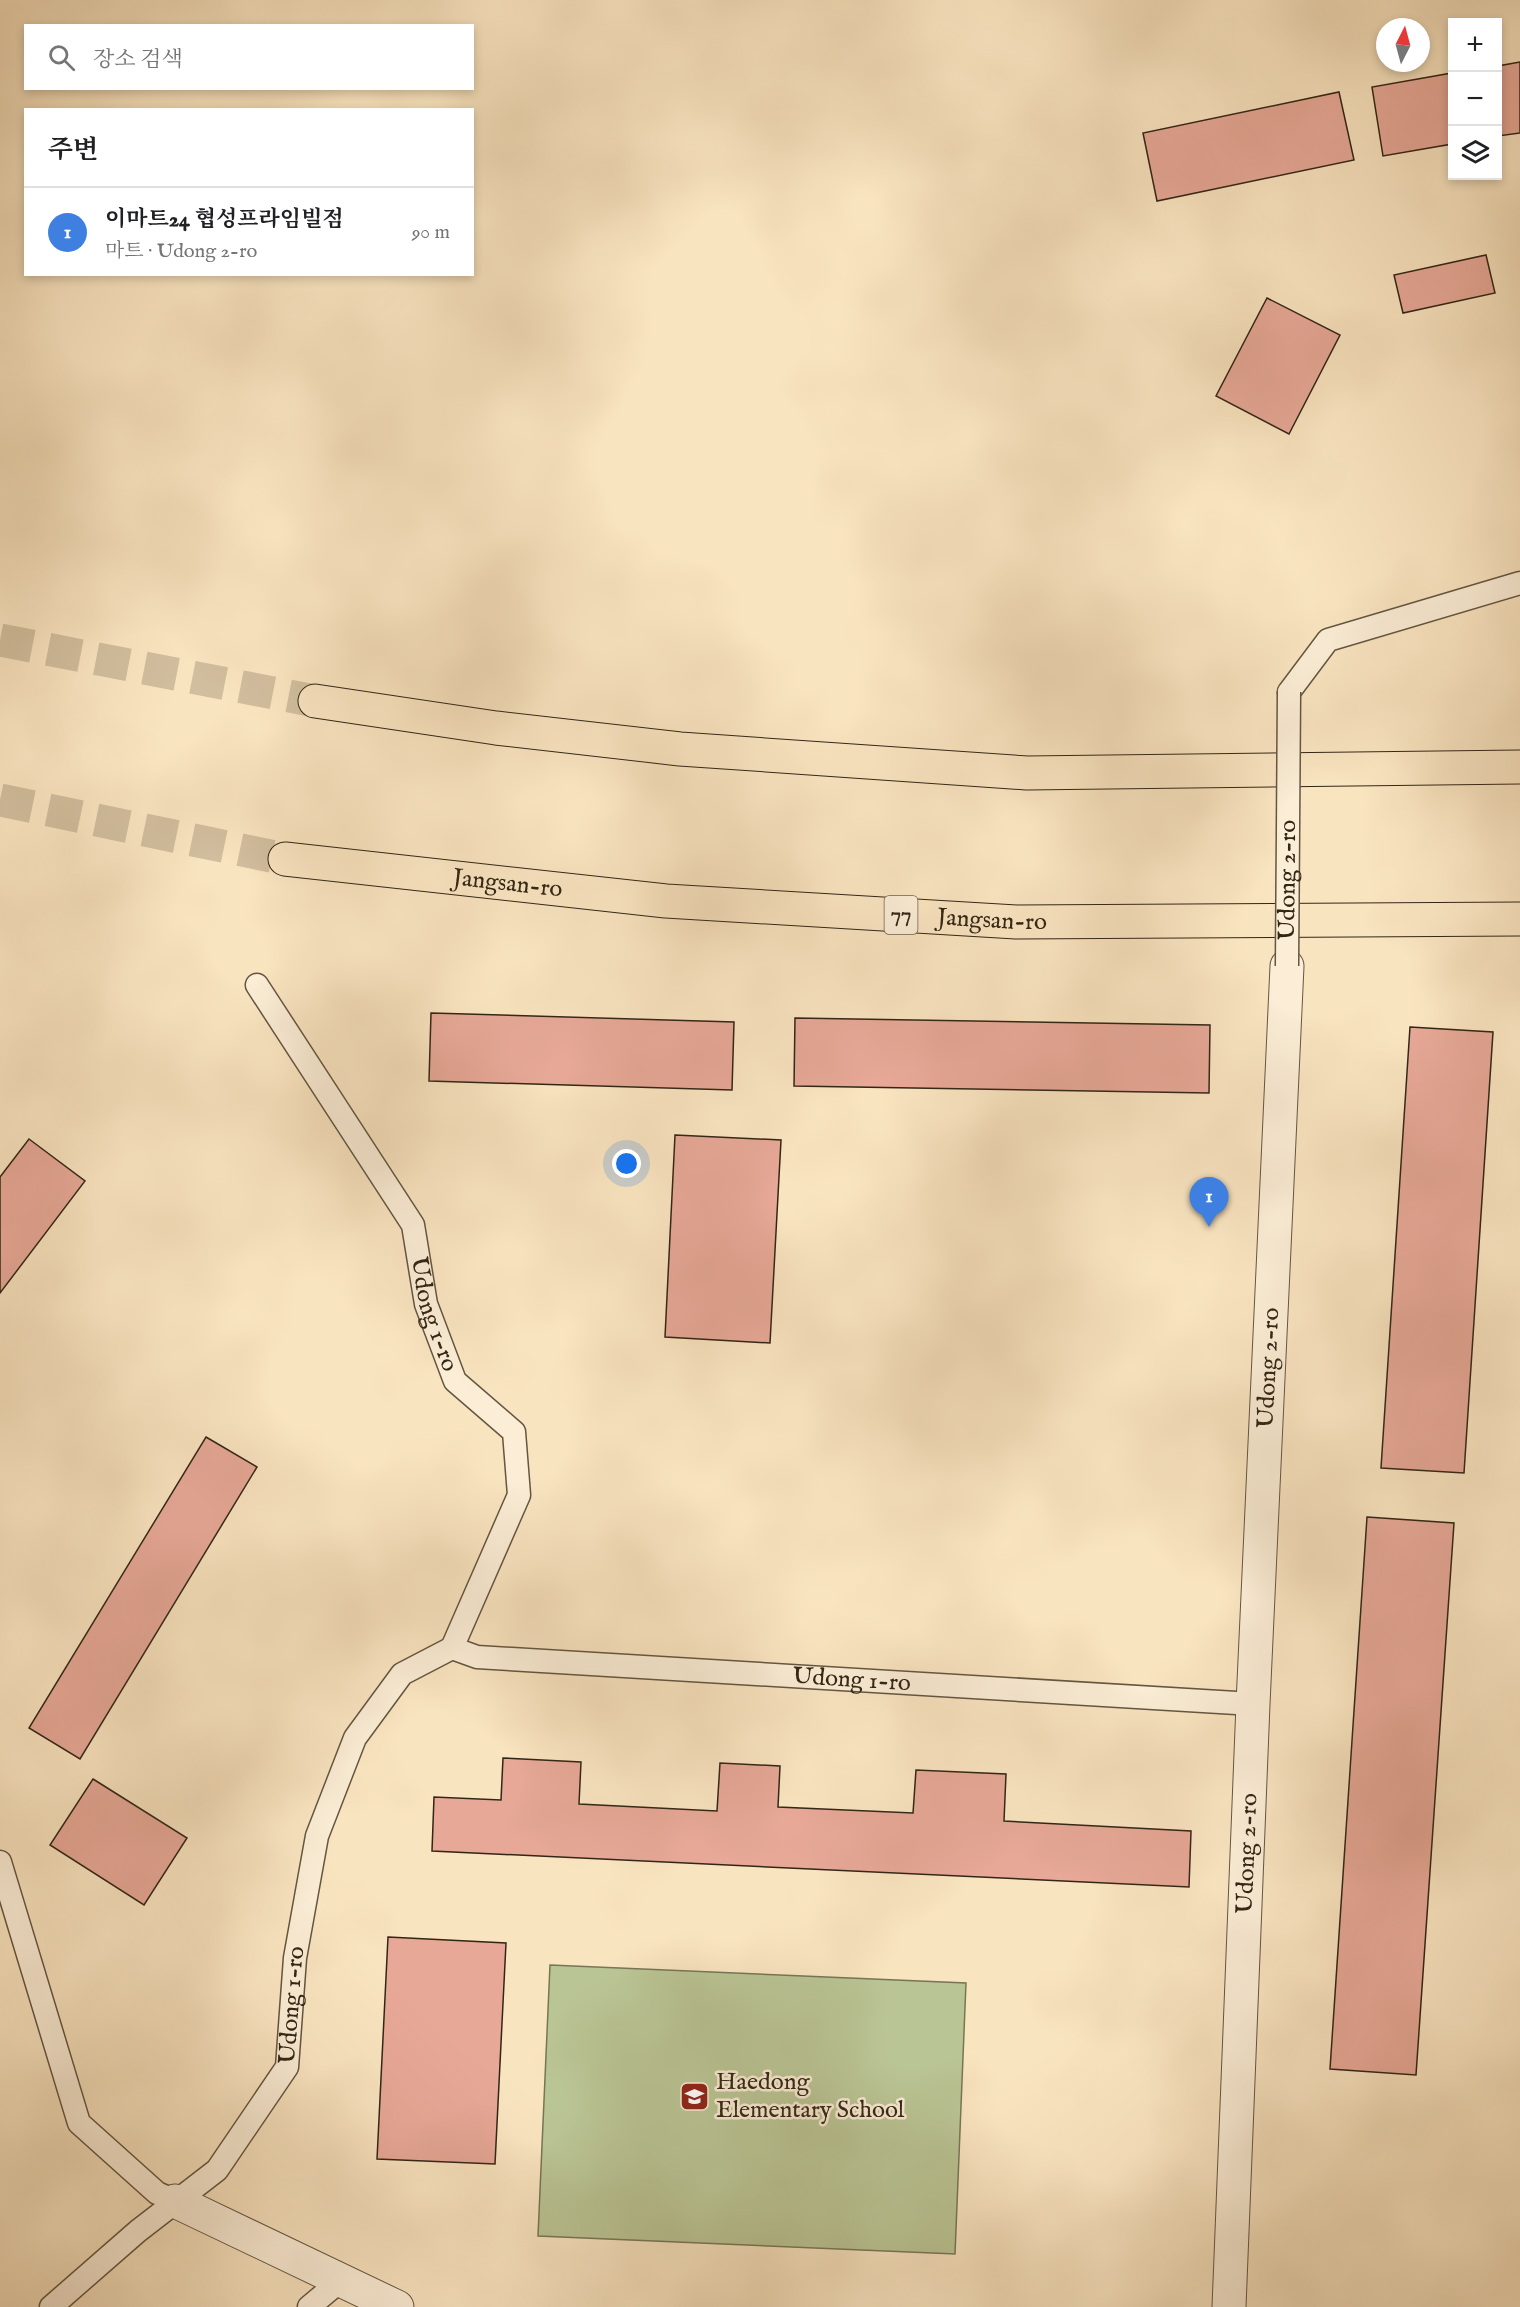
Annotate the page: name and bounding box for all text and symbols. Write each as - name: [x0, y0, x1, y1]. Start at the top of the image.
- north arrow: [1376, 18, 1430, 72]
- map controls: [1448, 18, 1502, 180]
- button: +: [1448, 18, 1502, 72]
- search box: [24, 24, 474, 90]
- icon: search: [45, 41, 78, 74]
- text: 장소 검색: [93, 46, 183, 74]
- button: −: [1448, 72, 1502, 126]
- button: layers: [1448, 126, 1502, 180]
- text: 주변: [48, 134, 98, 167]
- text: 이마트24 협성프라임빌점: [105, 206, 343, 234]
- text: 1: [64, 220, 71, 245]
- text: 90 m: [412, 220, 450, 245]
- text: 마트 · Udong 2-ro: [105, 239, 257, 264]
- street label: Udong 2-ro: [1272, 820, 1304, 940]
- street label: Jangsan-ro: [448, 862, 564, 905]
- road number: 77: [884, 896, 918, 934]
- street label: Jangsan-ro: [933, 902, 1047, 938]
- your location: [612, 1149, 641, 1178]
- pin: 1: [1190, 1178, 1228, 1227]
- street label: Udong 1-ro: [403, 1255, 465, 1376]
- street label: Udong 2-ro: [1250, 1307, 1287, 1429]
- street label: Udong 1-ro: [792, 1661, 912, 1699]
- street label: Udong 2-ro: [1229, 1792, 1265, 1914]
- street label: Udong 1-ro: [272, 1943, 312, 2065]
- place label: Haedong Elementary School: [716, 2067, 905, 2126]
- school or university icon: Haedong Elementary School: [679, 2080, 711, 2112]

